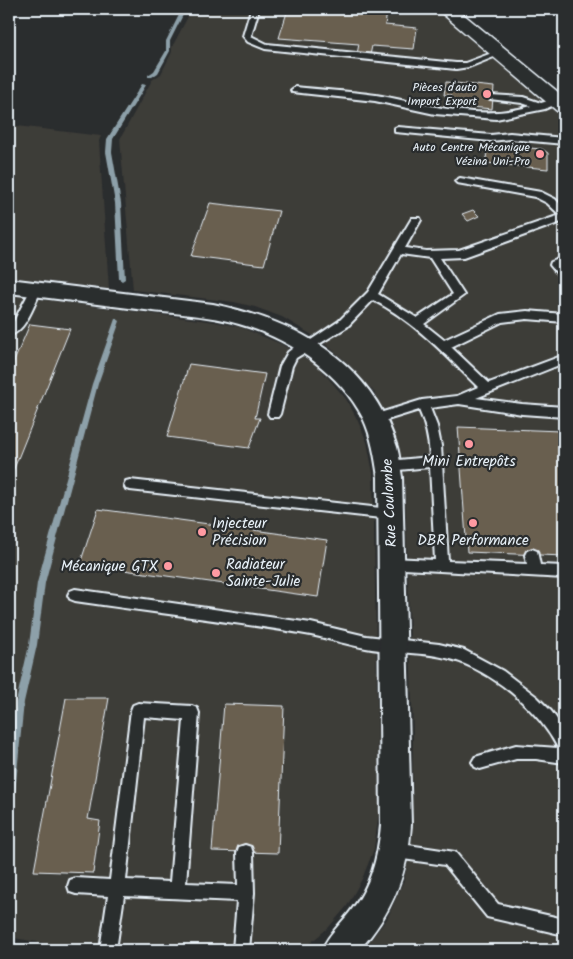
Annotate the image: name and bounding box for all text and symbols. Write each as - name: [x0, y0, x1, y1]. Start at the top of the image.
- place label: Pièces d'auto Import Export: [407, 78, 477, 111]
- marker: Pièces d'auto Import Export: [481, 88, 493, 100]
- place label: Auto Centre Mécanique Vézina Uni-Pro: [412, 138, 531, 171]
- marker: Auto Centre Mécanique Vézina Uni-Pro: [534, 148, 546, 160]
- marker: Mini Entrepôts: [463, 438, 475, 450]
- place label: Mini Entrepôts: [422, 450, 516, 474]
- street label: Rue Coulombe: [376, 458, 404, 548]
- place label: Injecteur Précision: [212, 512, 268, 553]
- marker: DBR Performance: [467, 517, 479, 529]
- marker: Injecteur Précision: [196, 526, 208, 538]
- place label: DBR Performance: [417, 529, 529, 553]
- place label: Radiateur Sainte-Julie: [226, 553, 300, 594]
- place label: Mécanique GTX: [61, 555, 159, 579]
- marker: Mécanique GTX: [162, 560, 174, 572]
- marker: Radiateur Sainte-Julie: [210, 567, 222, 579]

